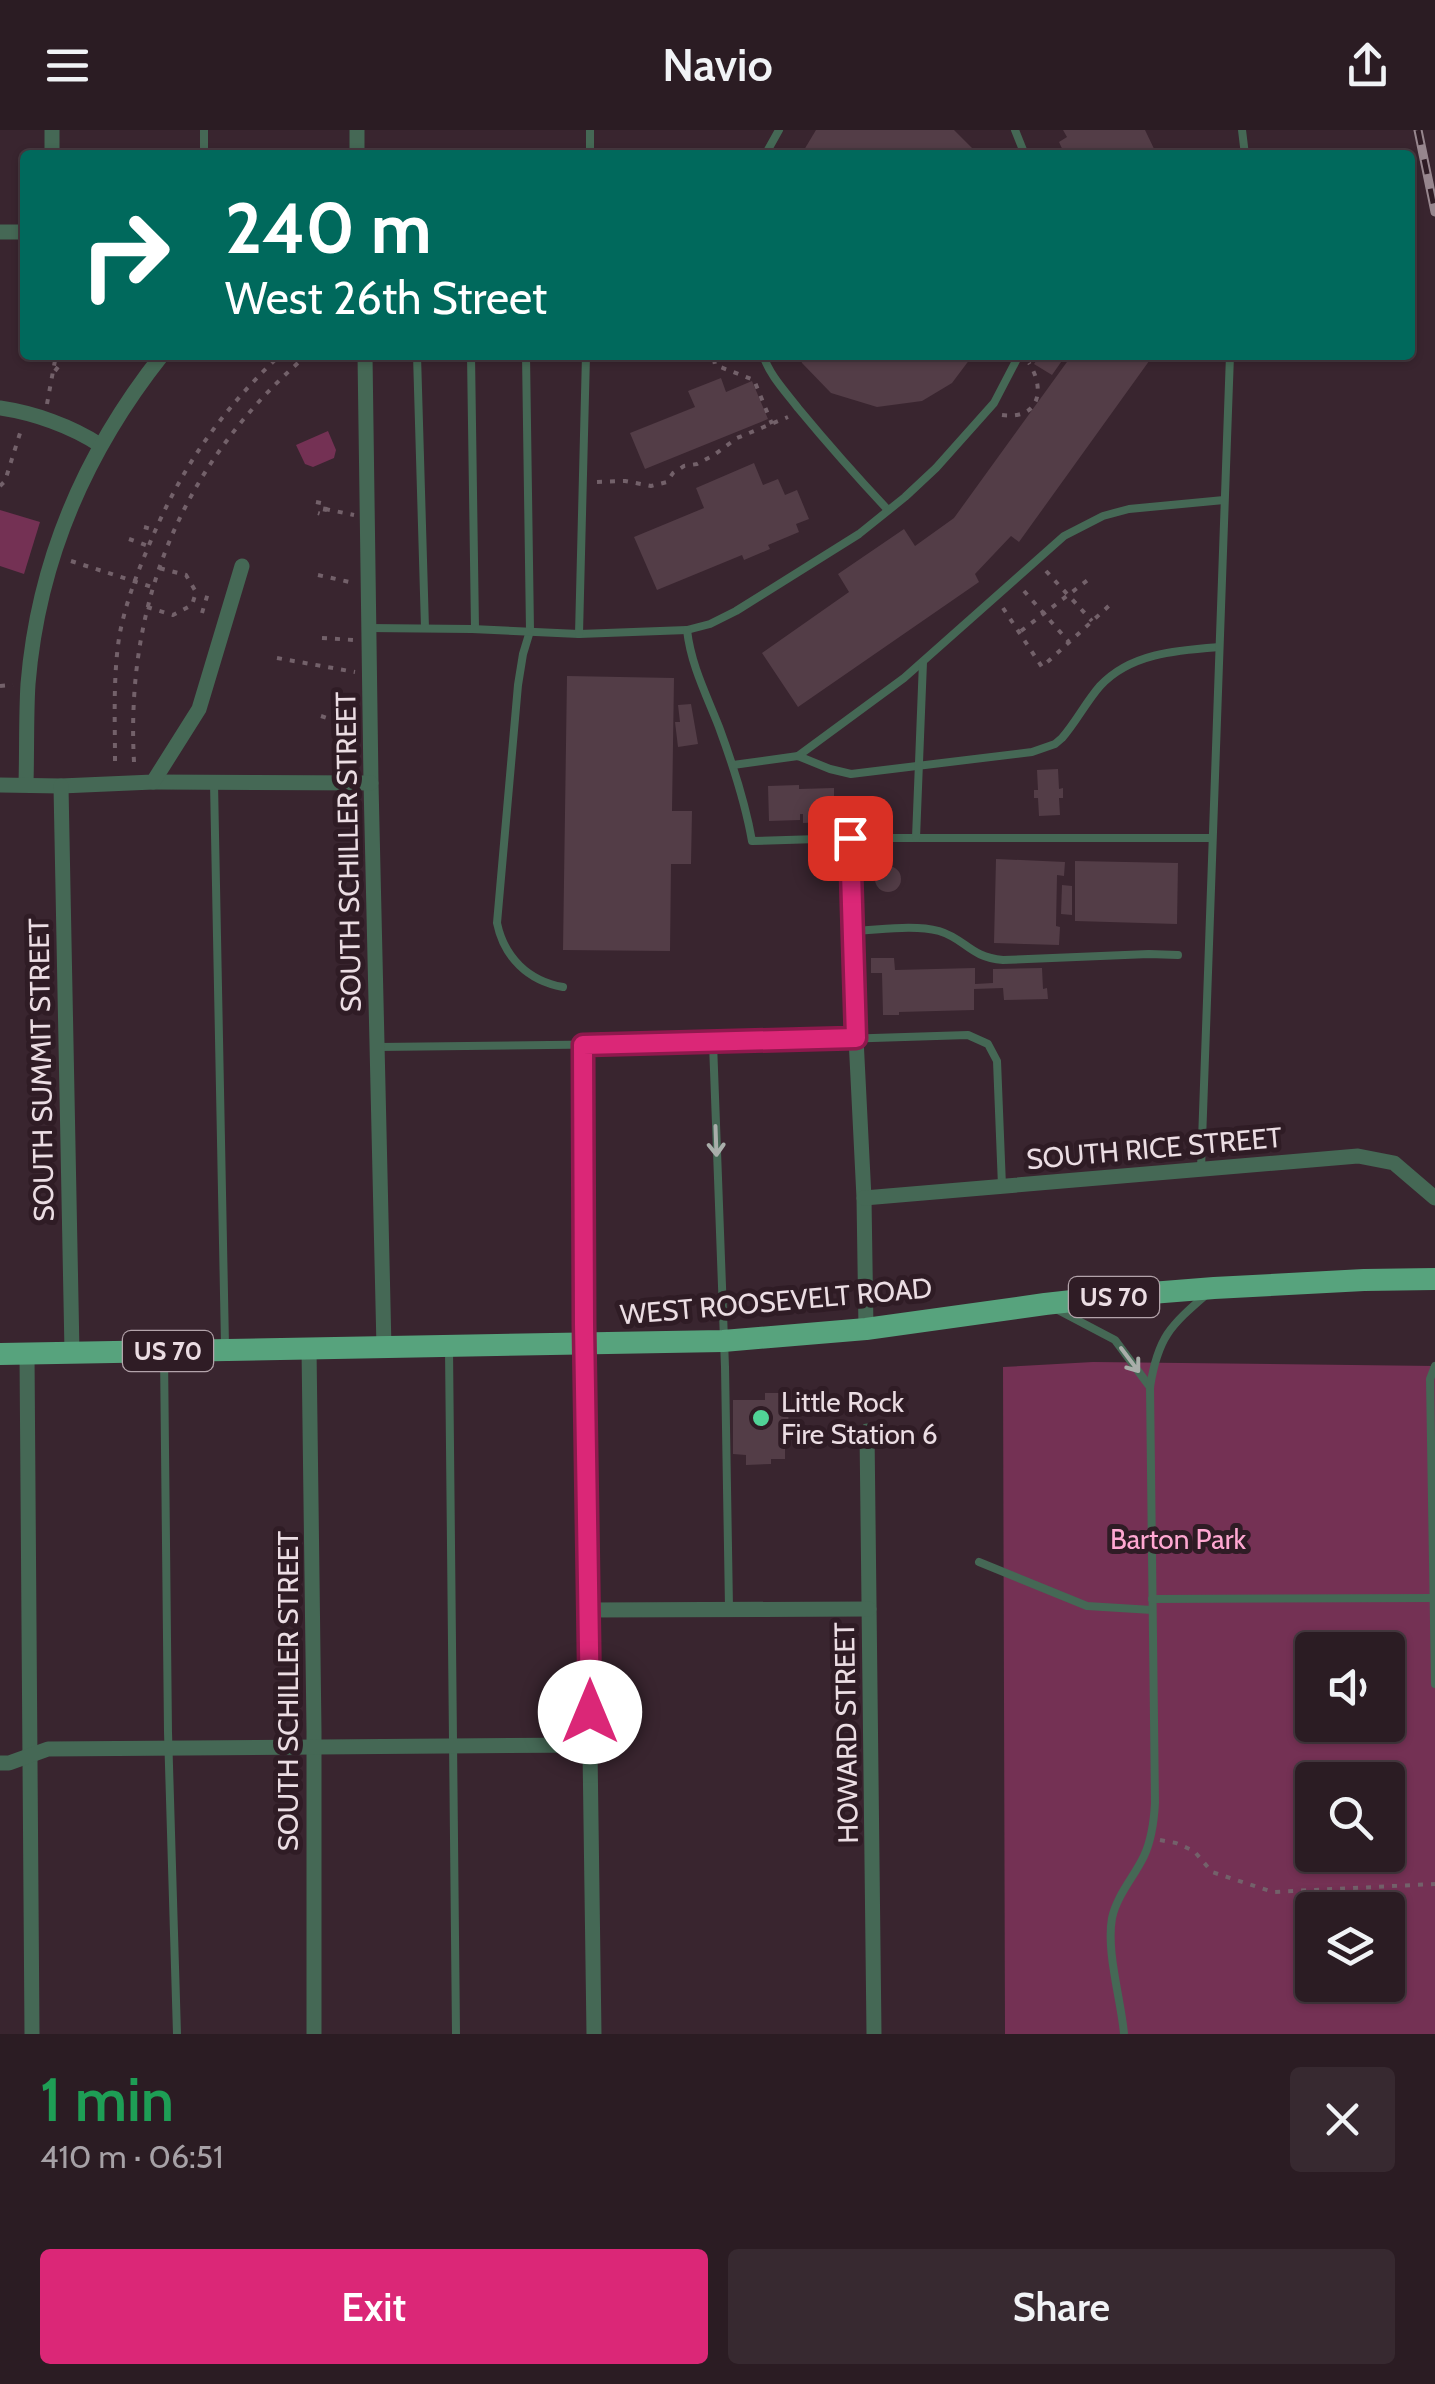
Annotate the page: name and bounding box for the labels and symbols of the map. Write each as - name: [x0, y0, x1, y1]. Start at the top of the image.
- street label: SOUTH SCHILLER STREET: [328, 691, 368, 1013]
- pin: [808, 796, 893, 881]
- street label: SOUTH SUMMIT STREET: [21, 918, 61, 1222]
- street label: SOUTH RICE STREET: [1025, 1120, 1283, 1176]
- one-way arrow: [706, 1124, 725, 1156]
- street label: WEST ROOSEVELT ROAD: [619, 1270, 933, 1332]
- road number: US 70: [1069, 1277, 1159, 1317]
- road number: US 70: [123, 1331, 213, 1371]
- one-way arrow: [1119, 1346, 1140, 1373]
- place label: Little Rock Fire Station 6: [781, 1385, 938, 1451]
- marker: Little Rock Fire Station 6: [750, 1407, 772, 1429]
- park label: Barton Park: [1110, 1522, 1247, 1556]
- street label: SOUTH SCHILLER STREET: [271, 1531, 305, 1851]
- street label: HOWARD STREET: [827, 1622, 865, 1844]
- position arrow: [538, 1660, 642, 1764]

